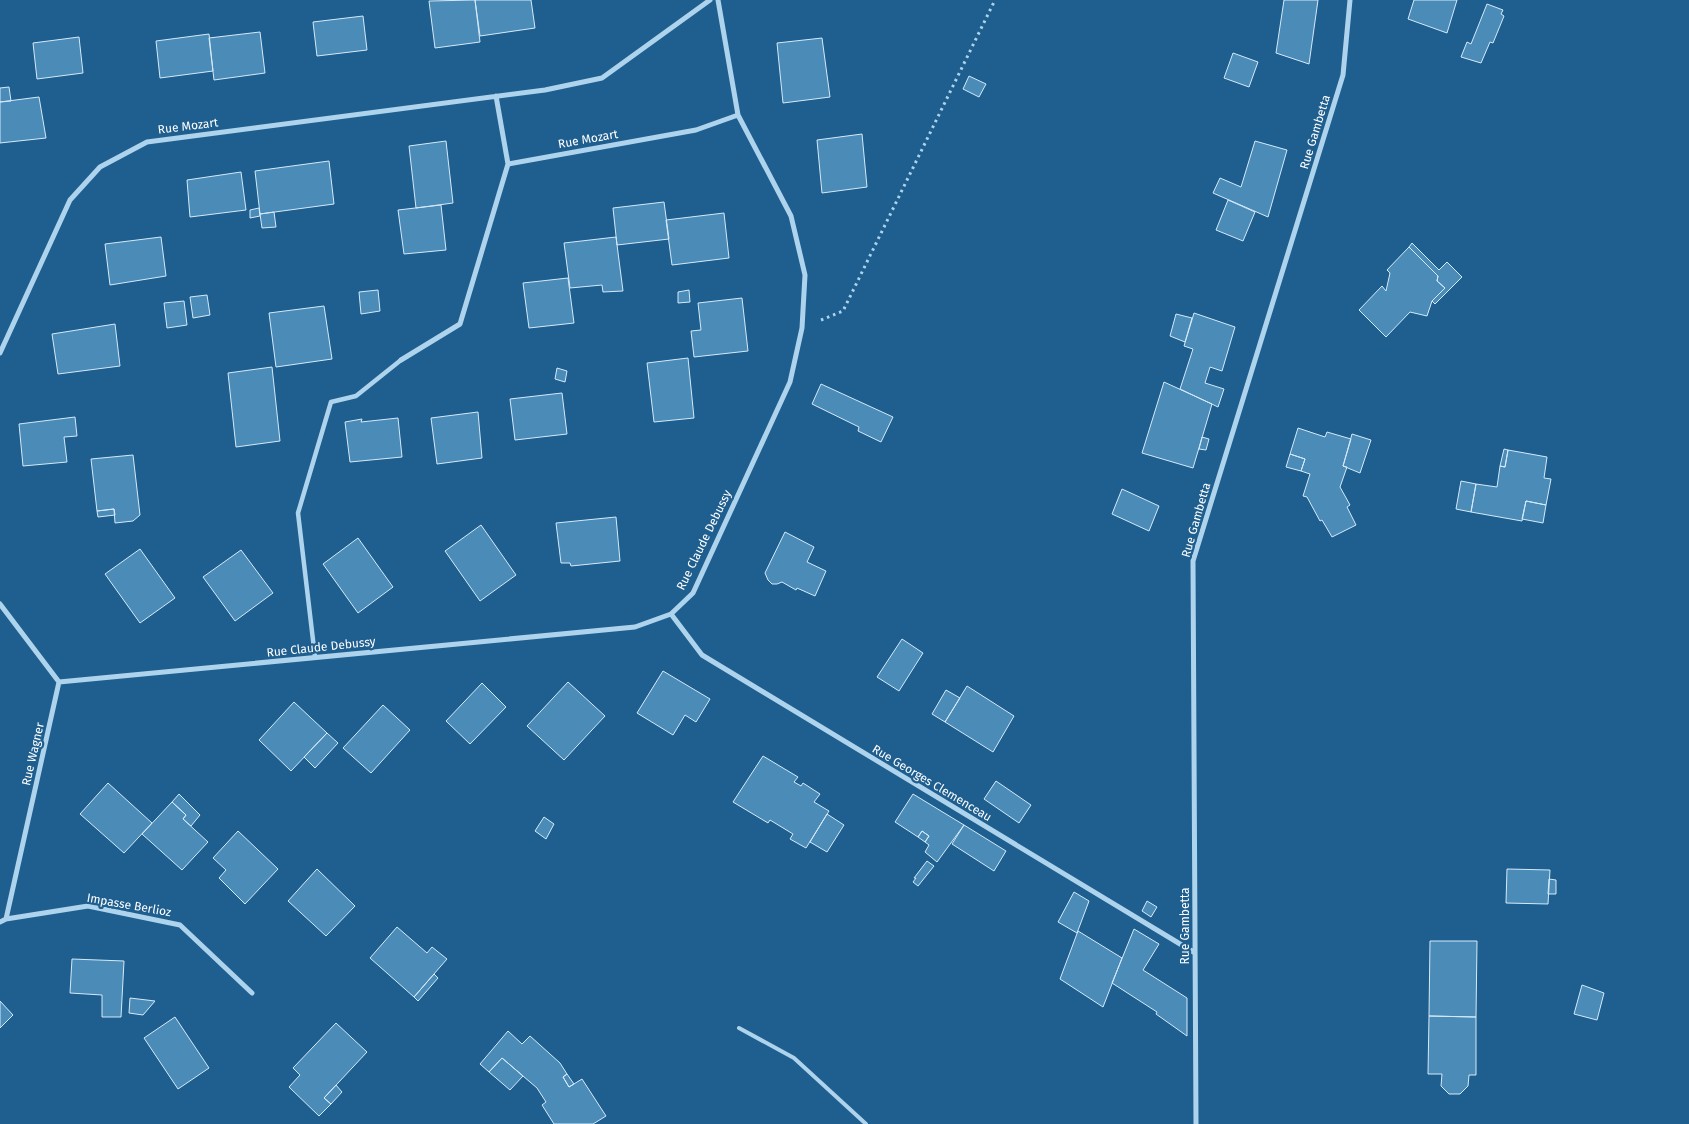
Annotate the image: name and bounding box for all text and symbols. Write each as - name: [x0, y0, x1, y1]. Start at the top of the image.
- street label: Rue Gambetta: [1297, 93, 1333, 171]
- street label: Rue Mozart: [157, 115, 220, 137]
- street label: Rue Mozart: [557, 127, 620, 151]
- street label: Rue Gambetta: [1179, 481, 1213, 559]
- street label: Rue Claude Debussy: [674, 488, 734, 592]
- street label: Rue Claude Debussy: [266, 634, 376, 660]
- street label: Rue Wagner: [19, 721, 47, 787]
- street label: Rue Georges Clemenceau: [870, 742, 994, 824]
- street label: Rue Gambetta: [1178, 887, 1192, 965]
- street label: Impasse Berlioz: [86, 891, 172, 919]

